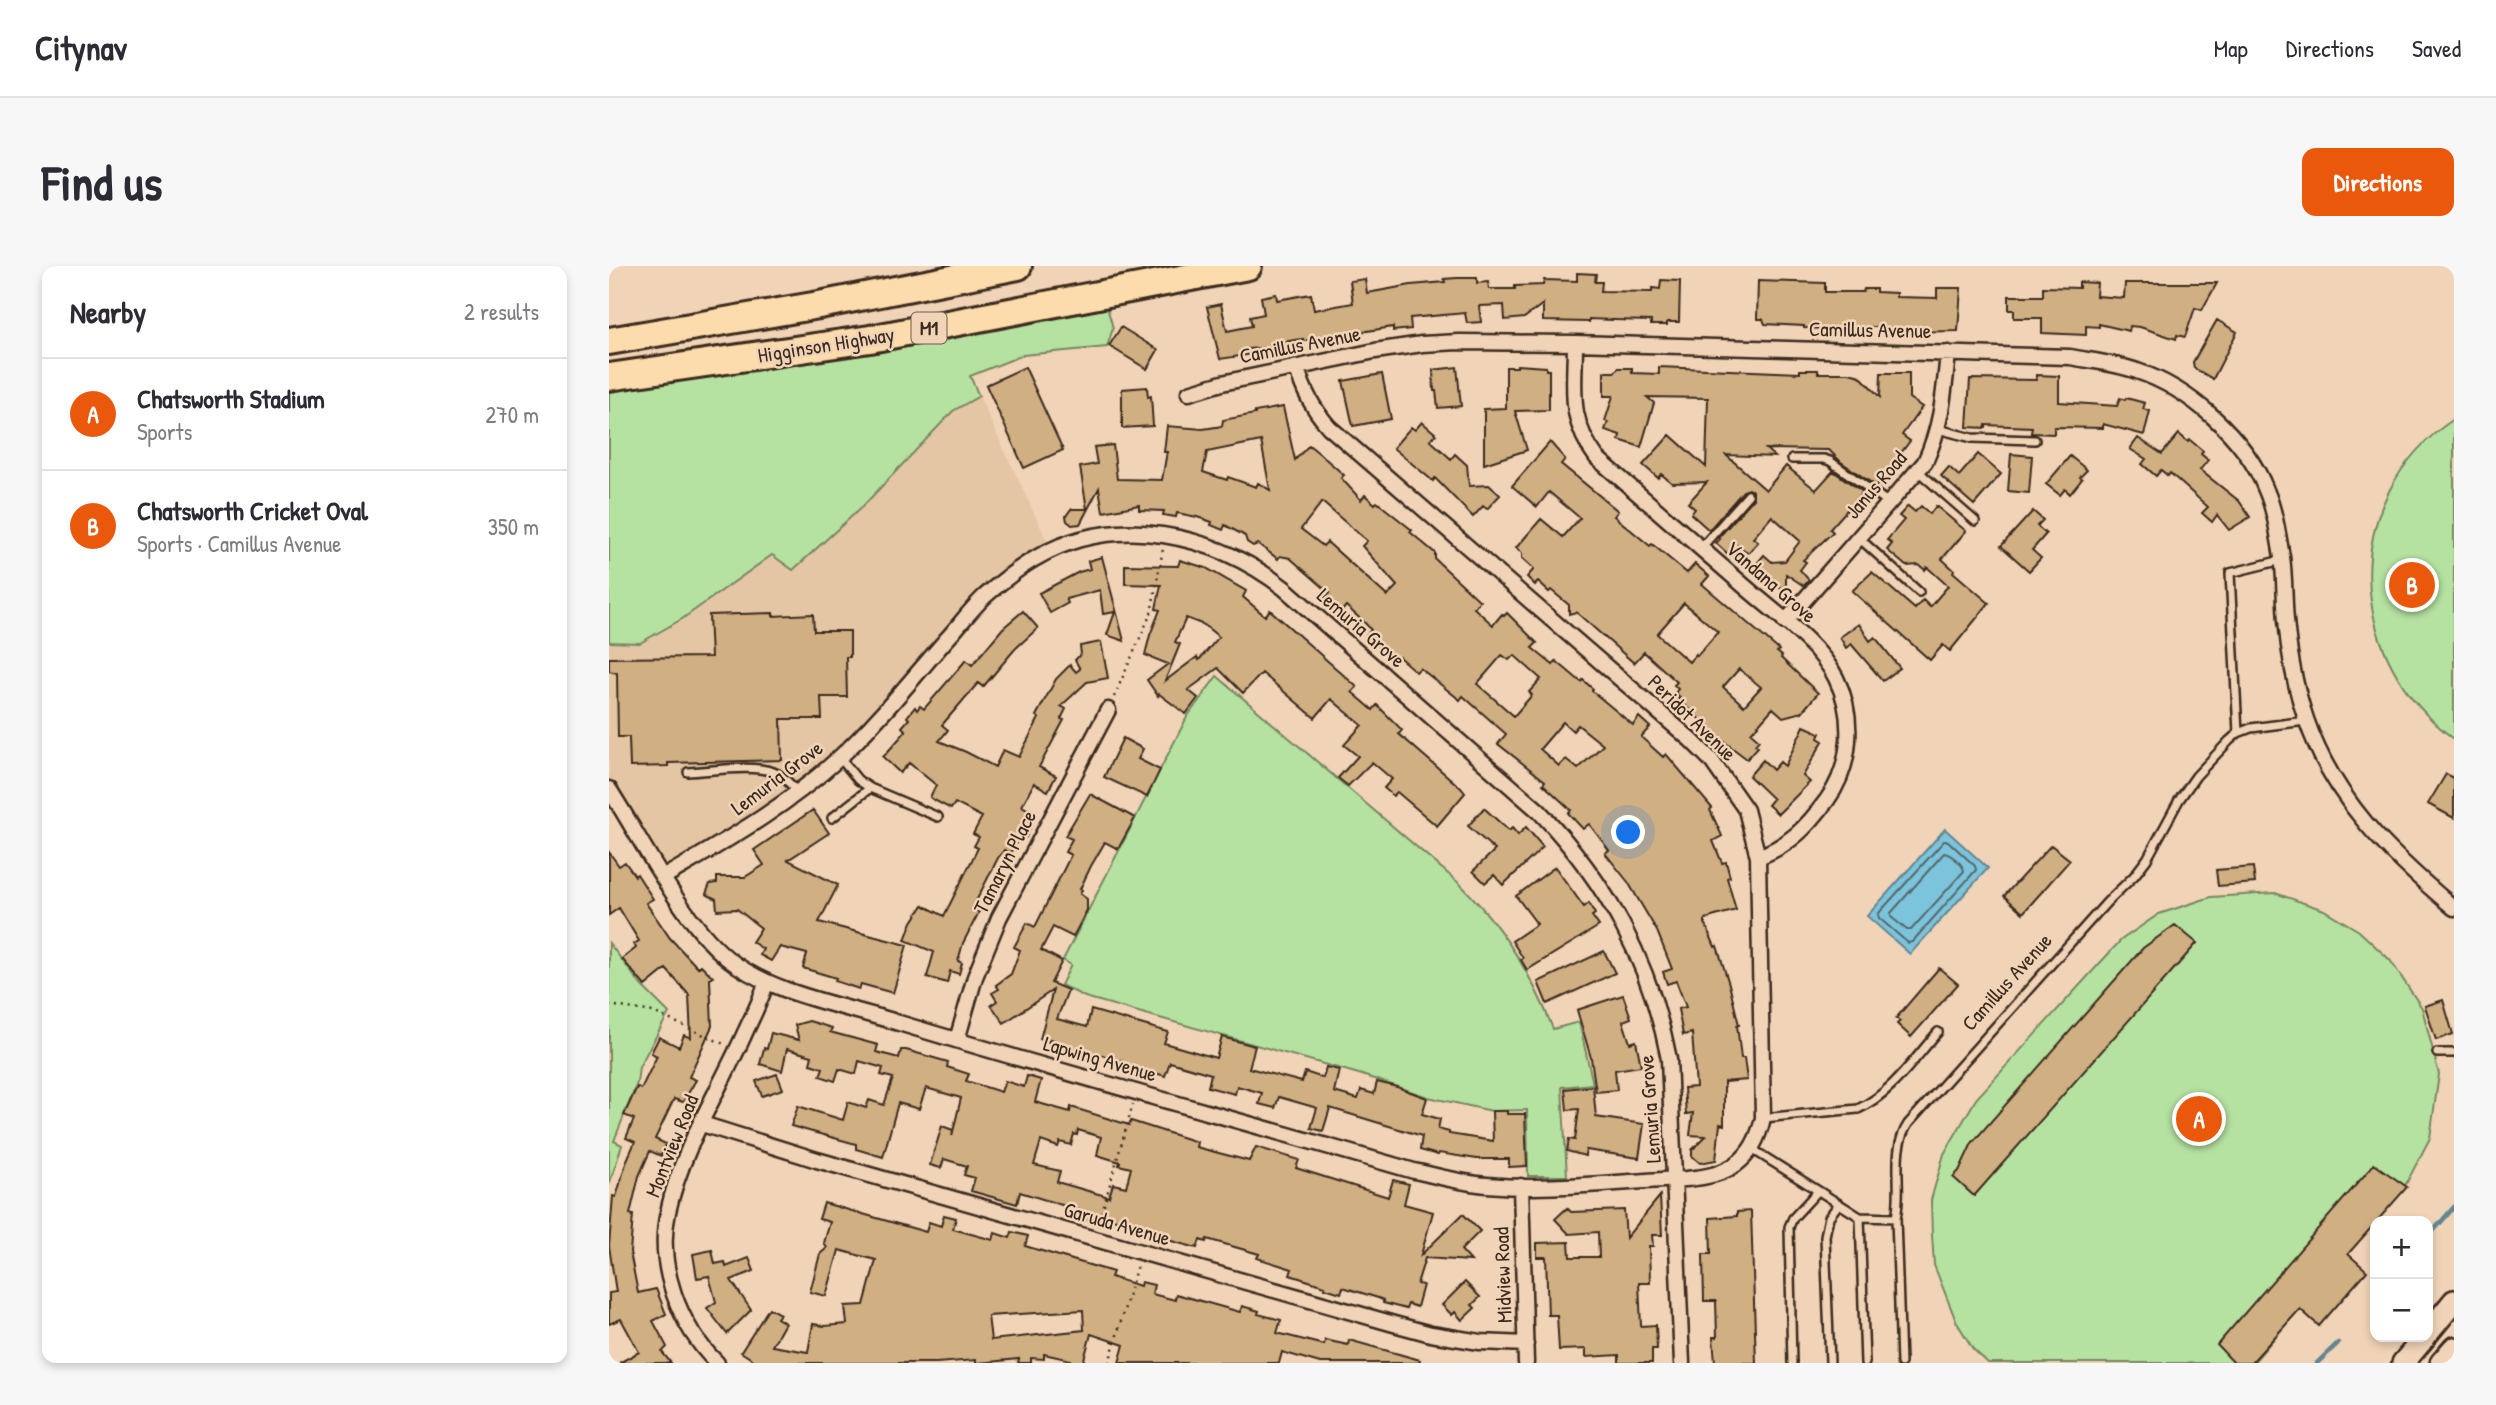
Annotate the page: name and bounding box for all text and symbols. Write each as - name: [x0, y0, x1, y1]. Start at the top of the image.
- text: Citynav: [35, 26, 127, 70]
- text: Map: [2214, 32, 2248, 64]
- text: Directions: [2286, 32, 2374, 64]
- text: Saved: [2412, 32, 2461, 64]
- button: Directions: [2302, 148, 2454, 216]
- text: Find us: [42, 149, 162, 215]
- text: Nearby: [70, 292, 146, 332]
- text: 2 results: [464, 296, 539, 327]
- road number: M1: [911, 312, 947, 344]
- street label: Camillus Avenue: [1809, 314, 1931, 345]
- street label: Higginson Highway: [756, 319, 896, 370]
- street label: Camillus Avenue: [1237, 319, 1363, 370]
- text: Chatsworth Stadium: [137, 381, 325, 416]
- text: A: [87, 399, 99, 430]
- text: 270 m: [486, 399, 539, 430]
- text: Sports: [137, 416, 192, 447]
- street label: Janus Road: [1838, 445, 1913, 525]
- text: Chatsworth Cricket Oval: [137, 493, 368, 528]
- text: B: [87, 511, 99, 542]
- text: 350 m: [488, 511, 539, 542]
- text: Sports · Camillus Avenue: [137, 528, 341, 559]
- street label: Vandana Grove: [1720, 534, 1823, 629]
- pin: B: [2389, 559, 2435, 611]
- street label: Lemuria Grove: [1311, 581, 1412, 674]
- street label: Peridot Avenue: [1642, 668, 1743, 767]
- street label: Lemuria Grove: [725, 733, 829, 822]
- street label: Tamaryn Place: [966, 805, 1043, 918]
- your location: [1611, 815, 1645, 849]
- street label: Camillus Avenue: [1955, 926, 2058, 1037]
- street label: Lapwing Avenue: [1040, 1029, 1160, 1088]
- street label: Lemuria Grove: [1631, 1054, 1668, 1164]
- street label: Montview Road: [638, 1090, 705, 1201]
- pin: A: [2176, 1093, 2222, 1145]
- street label: Garuda Avenue: [1061, 1195, 1174, 1253]
- map controls: [2370, 1216, 2433, 1342]
- button: +: [2370, 1216, 2433, 1279]
- street label: Midview Road: [1486, 1227, 1519, 1323]
- button: −: [2370, 1279, 2433, 1342]

